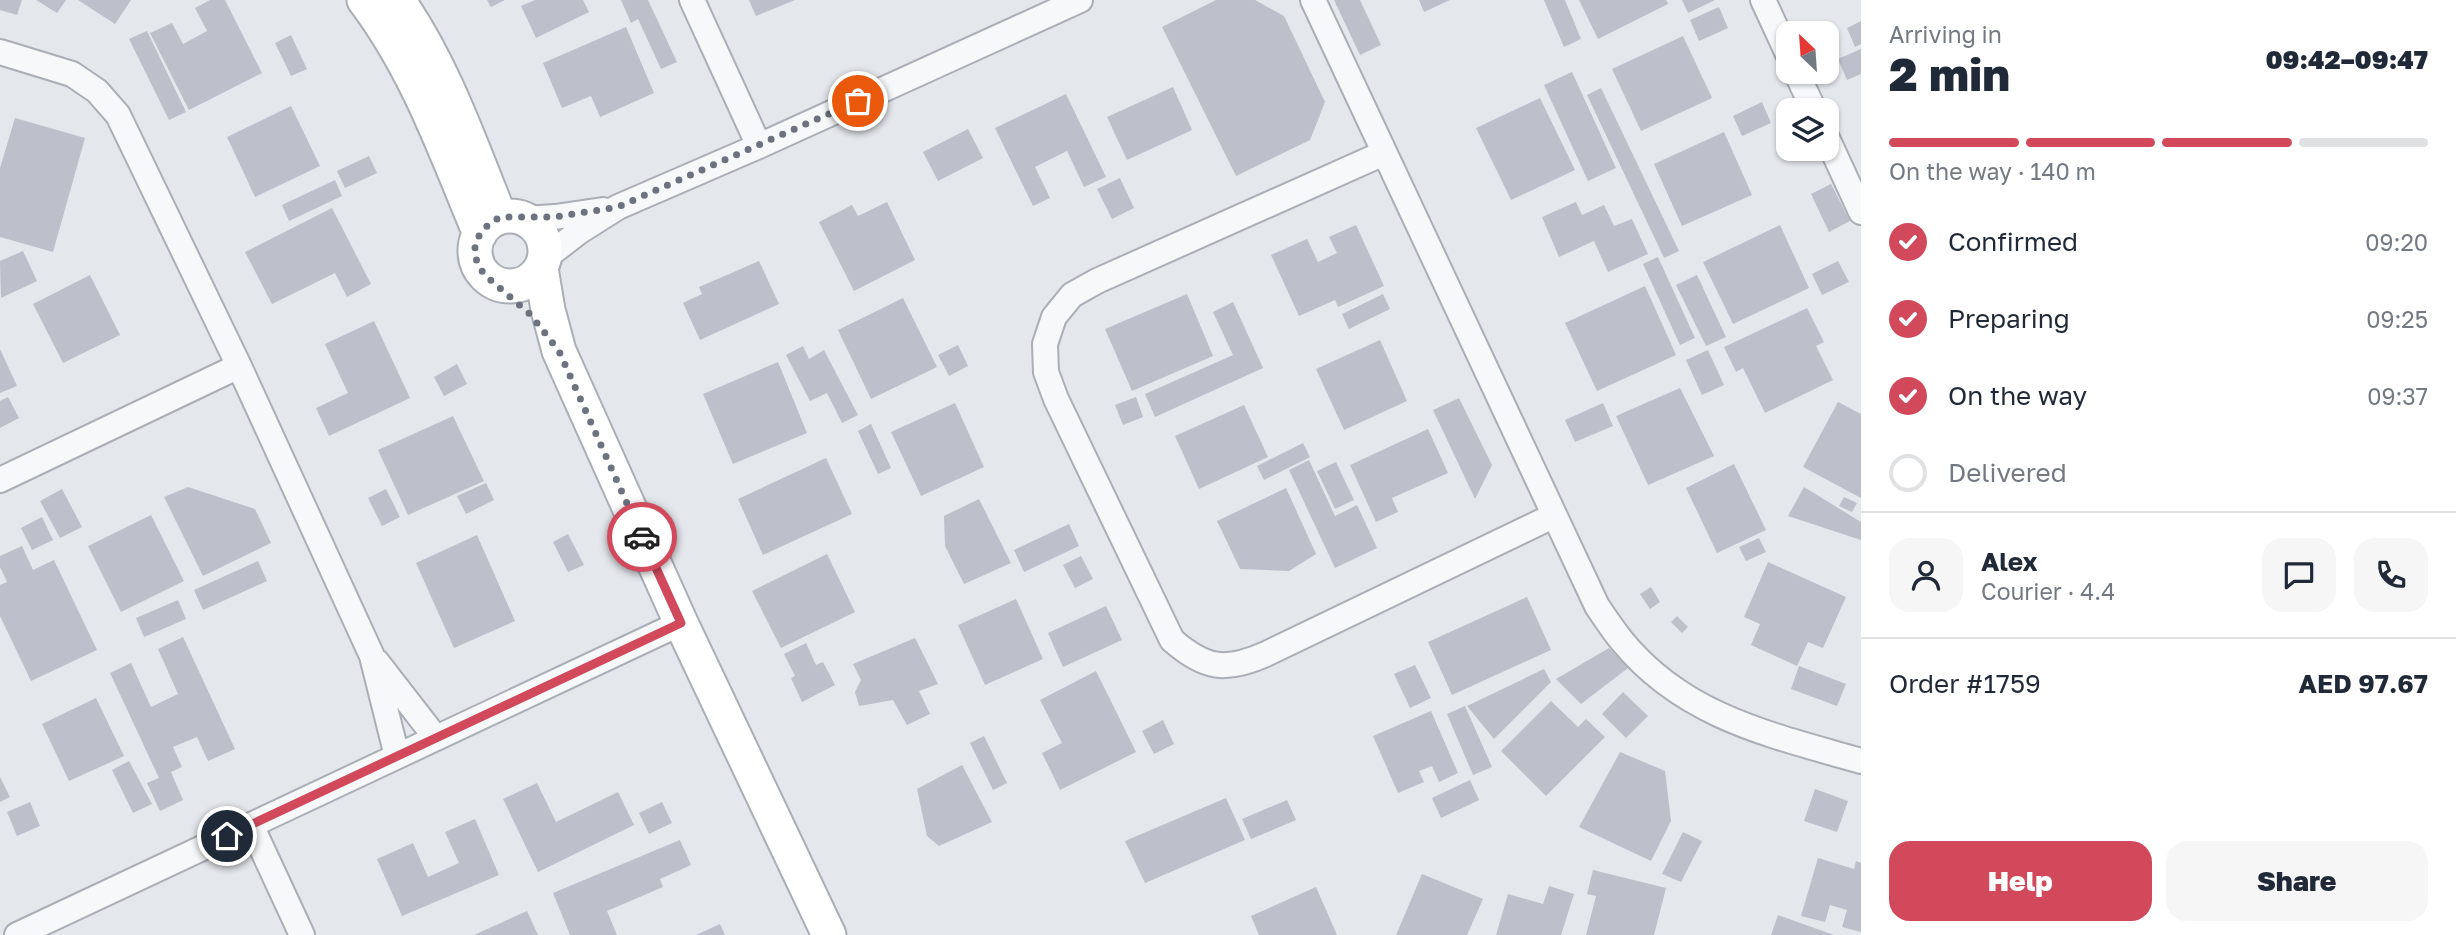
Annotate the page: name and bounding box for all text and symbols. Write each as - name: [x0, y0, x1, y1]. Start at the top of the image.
- text: Arriving in: [1889, 20, 2002, 48]
- north arrow: [1776, 21, 1839, 84]
- map controls: [1776, 21, 1839, 161]
- text: 09:42–09:47: [2265, 44, 2428, 75]
- text: 2 min: [1889, 46, 2010, 101]
- pin: [828, 71, 888, 131]
- icon: bag: [839, 82, 877, 120]
- button: layers: [1776, 98, 1839, 161]
- text: On the way · 140 m: [1889, 157, 2096, 185]
- icon: check: [1889, 223, 1927, 261]
- text: Confirmed: [1948, 226, 2078, 257]
- text: 09:20: [2365, 228, 2428, 256]
- icon: check: [1889, 300, 1927, 338]
- text: Preparing: [1948, 303, 2070, 334]
- text: 09:25: [2366, 305, 2428, 333]
- icon: check: [1889, 377, 1927, 415]
- text: On the way: [1948, 380, 2087, 411]
- text: 09:37: [2367, 382, 2428, 410]
- text: Delivered: [1948, 457, 2067, 488]
- courier: [607, 502, 677, 572]
- icon: car: [623, 518, 661, 556]
- button: person: [1889, 538, 1963, 612]
- button: chat: [2262, 538, 2336, 612]
- button: phone: [2354, 538, 2428, 612]
- text: Alex: [1981, 546, 2038, 577]
- text: Courier · 4.4: [1981, 577, 2115, 605]
- text: Order #1759: [1889, 668, 2041, 699]
- text: AED 97.67: [2299, 668, 2428, 699]
- pin: [197, 806, 257, 866]
- icon: home: [208, 817, 246, 855]
- button: Help: [1889, 841, 2152, 921]
- button: Share: [2166, 841, 2428, 921]

